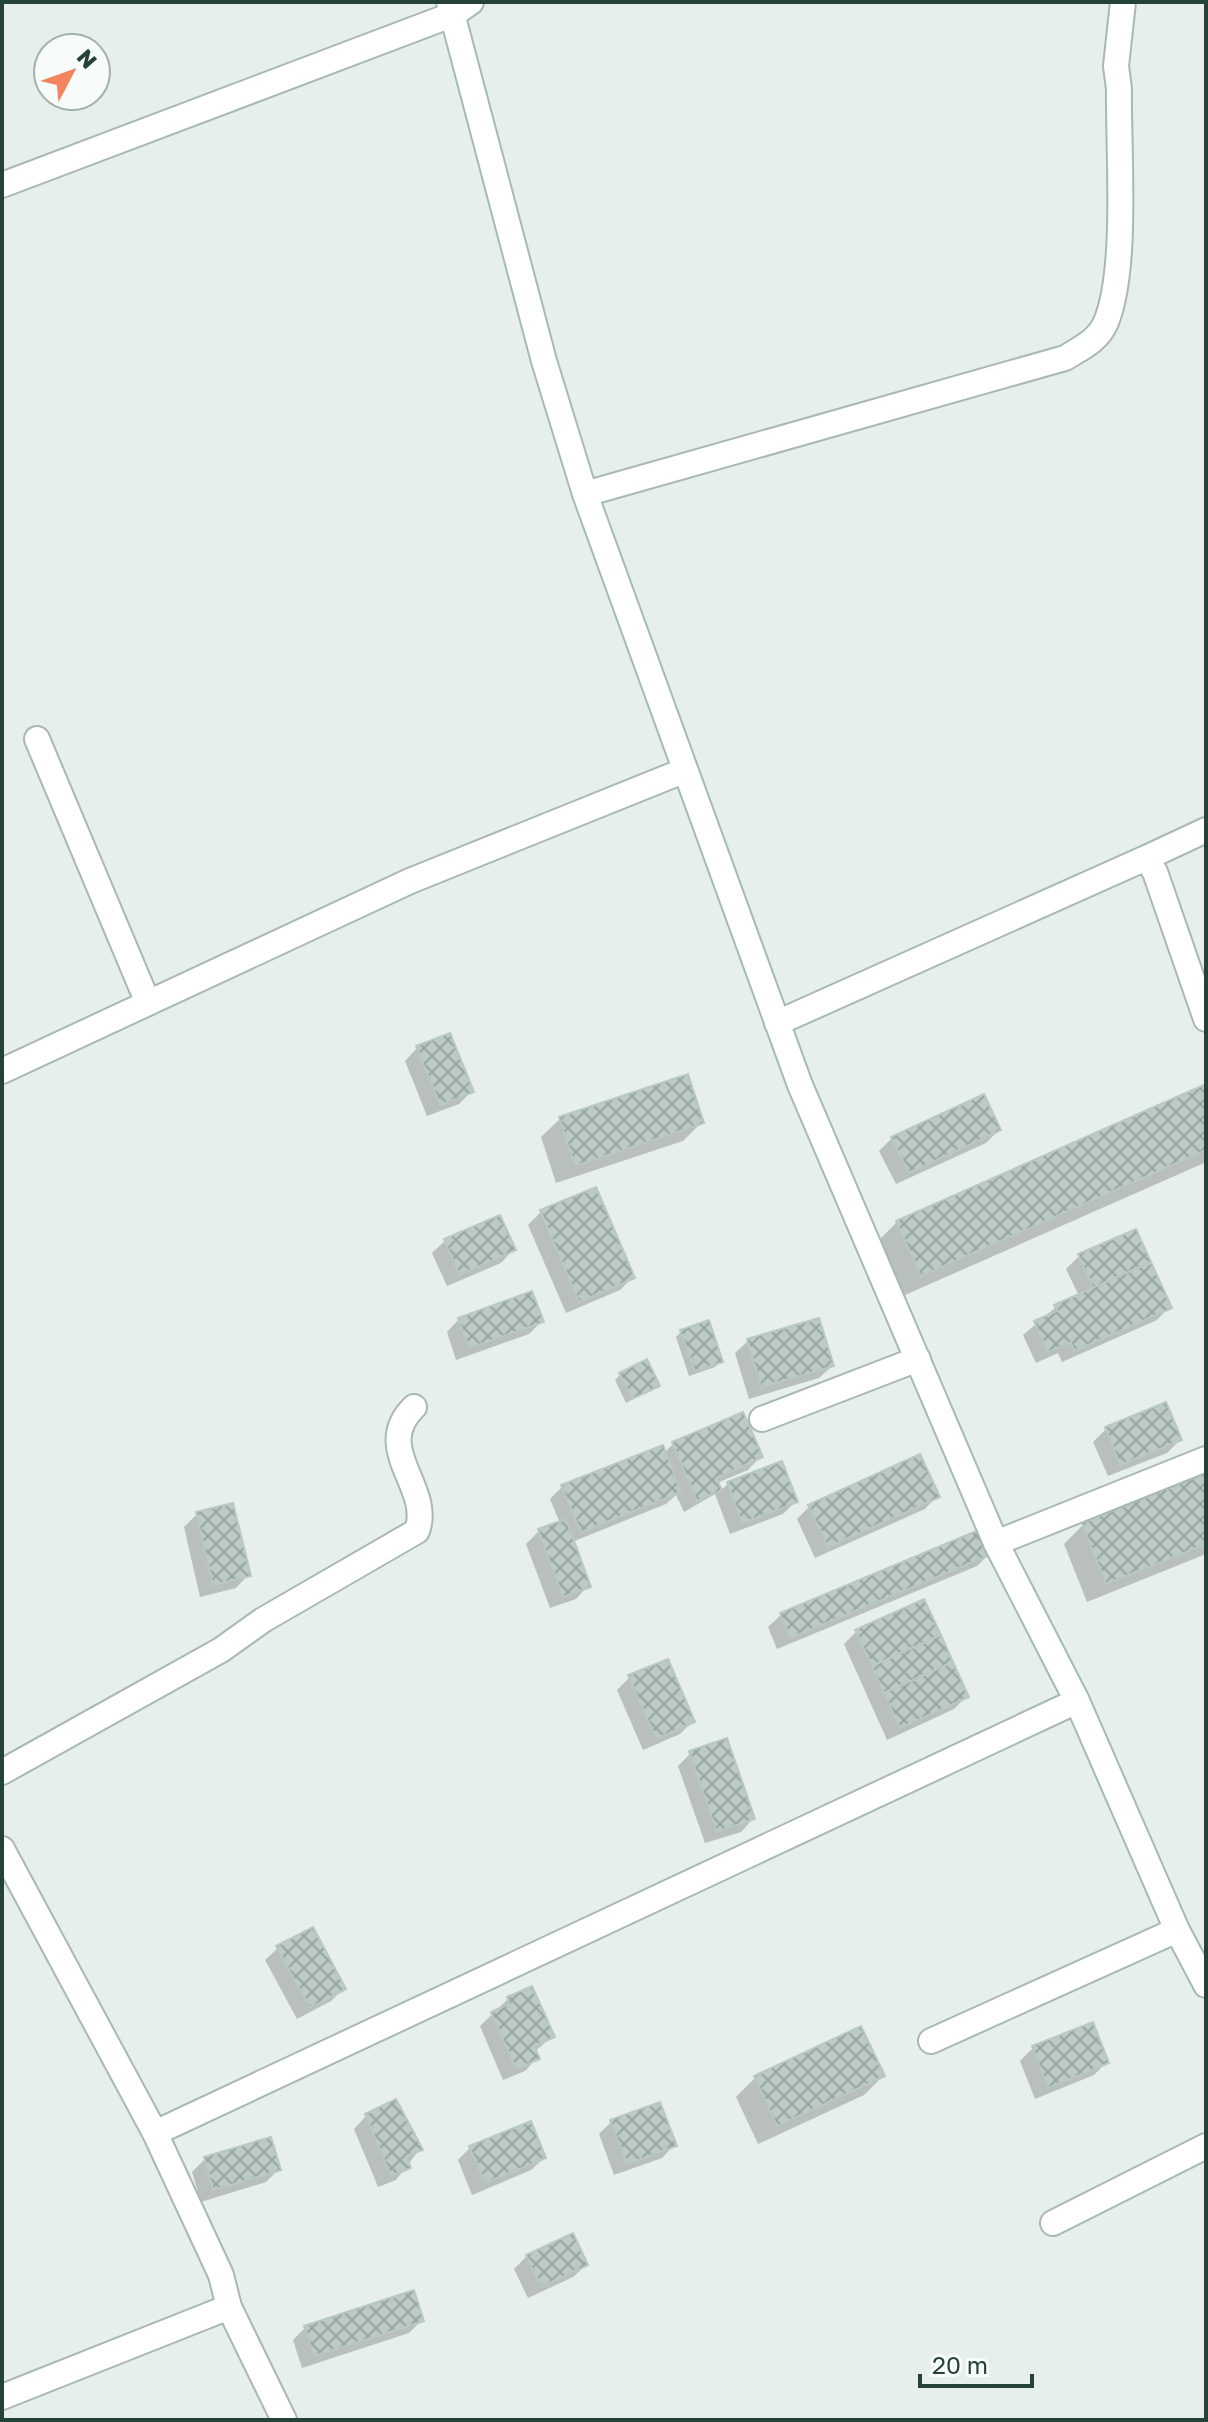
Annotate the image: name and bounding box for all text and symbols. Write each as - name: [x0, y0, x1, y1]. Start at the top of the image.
- north arrow: [32, 32, 112, 112]
- text: N: [72, 43, 103, 74]
- scale bar: [920, 2338, 1032, 2388]
- text: 20 m: [932, 2350, 988, 2379]

